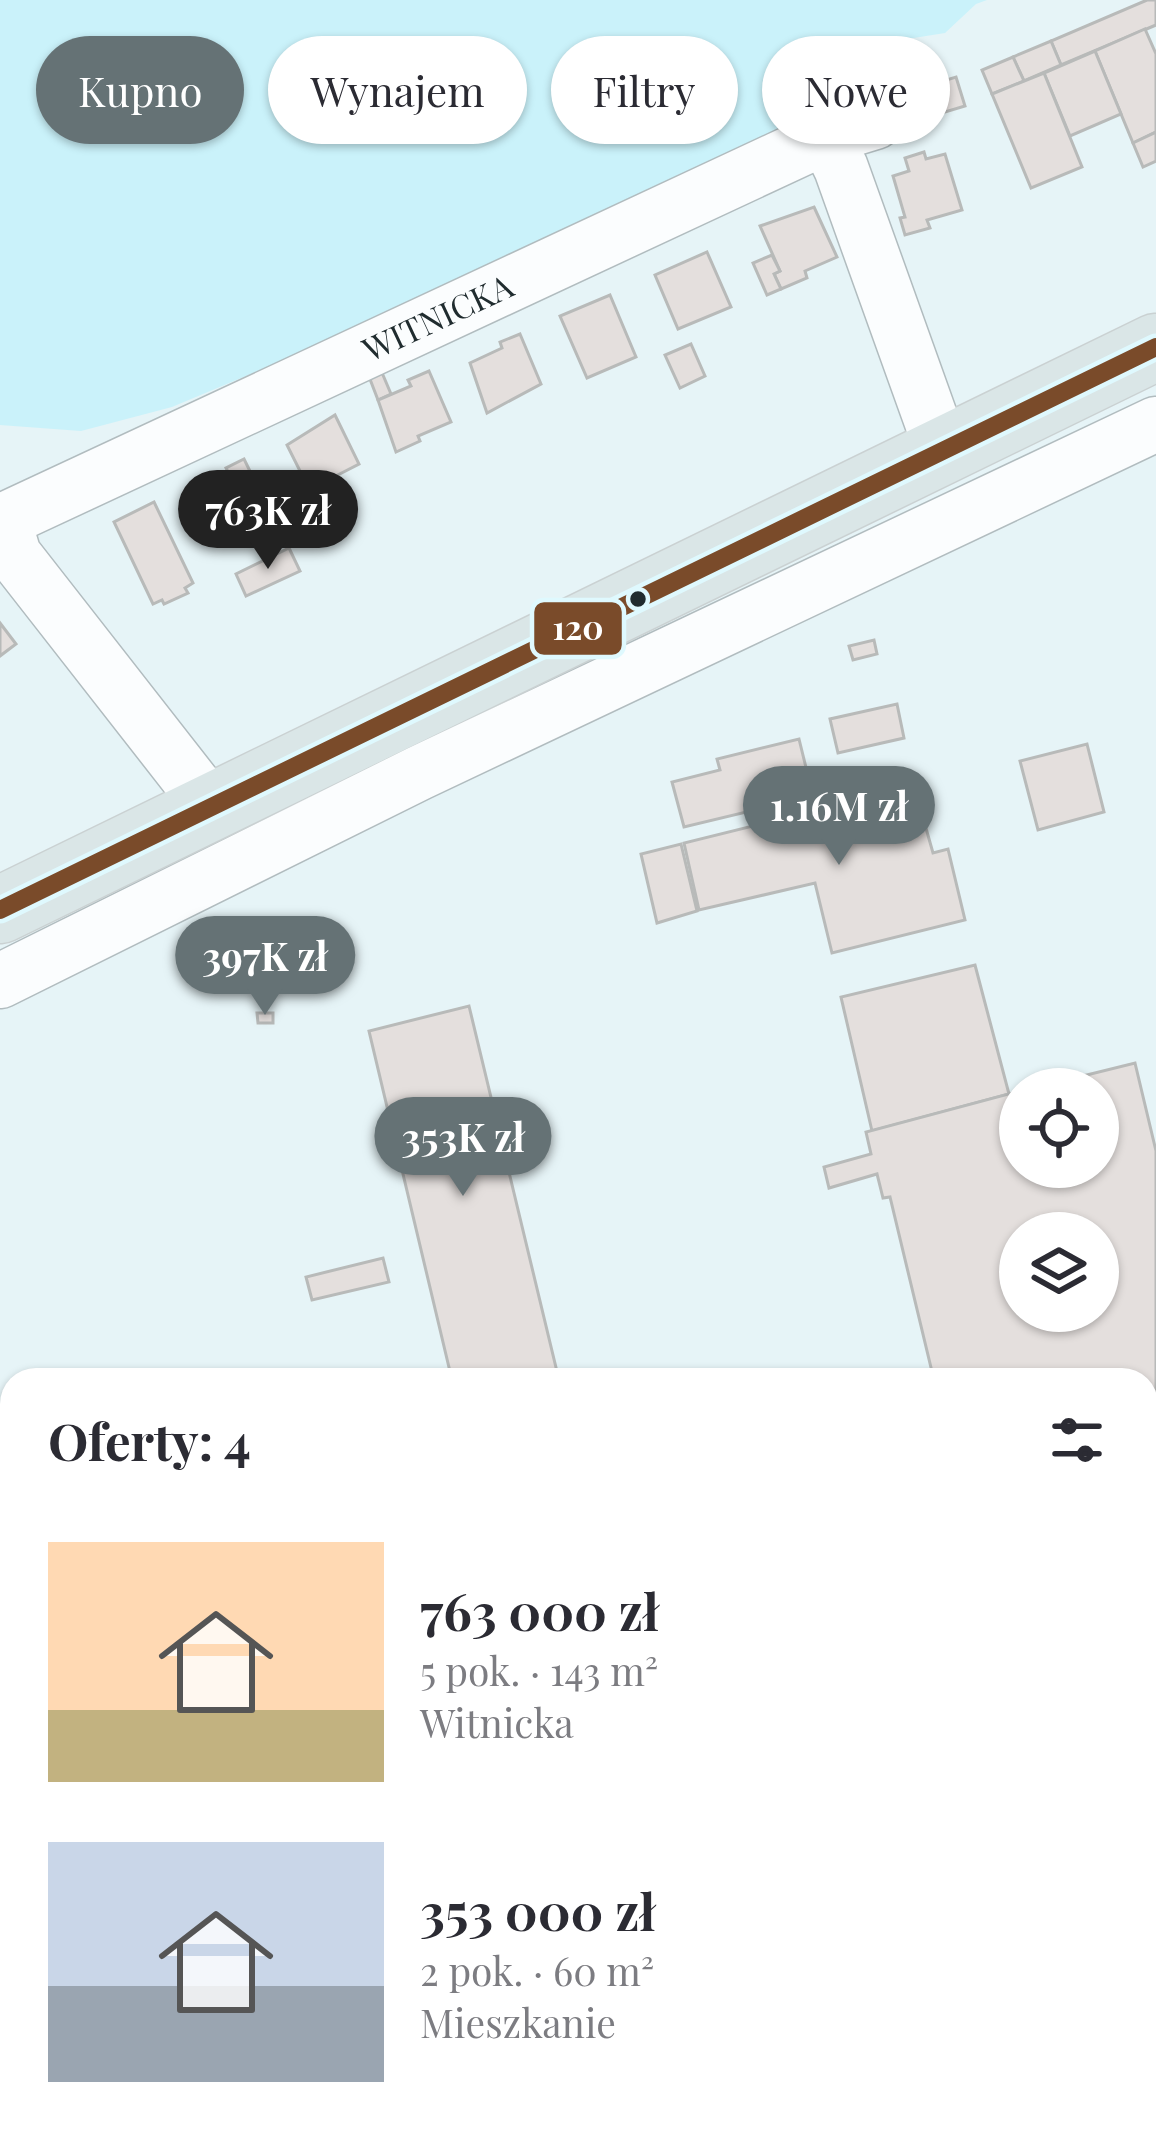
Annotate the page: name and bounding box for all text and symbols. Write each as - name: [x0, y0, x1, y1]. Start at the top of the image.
- chip: Kupno: [36, 36, 244, 144]
- chip: Wynajem: [268, 36, 527, 144]
- chip: Filtry: [551, 36, 738, 144]
- chip: Nowe: [762, 36, 950, 144]
- street label: WITNICKA: [354, 262, 519, 370]
- pin: 763K zł: [157, 470, 379, 572]
- text: 763K zł: [205, 483, 331, 535]
- unlabelled marker: [627, 588, 649, 610]
- line badge: 120: [532, 600, 624, 657]
- text: 120: [552, 604, 604, 648]
- pin: 1.16M zł: [715, 766, 963, 868]
- text: 1.16M zł: [770, 779, 908, 831]
- pin: 397K zł: [154, 916, 376, 1018]
- text: 397K zł: [202, 929, 328, 981]
- map controls: [999, 1068, 1119, 1332]
- button: locate: [999, 1068, 1119, 1188]
- pin: 353K zł: [352, 1097, 574, 1199]
- text: 353K zł: [401, 1110, 525, 1162]
- button: layers: [999, 1212, 1119, 1332]
- text: Oferty: 4: [48, 1406, 251, 1474]
- icon: filters: [1044, 1407, 1110, 1473]
- text: 763 000 zł: [420, 1576, 659, 1644]
- icon: home: [144, 1590, 288, 1734]
- text: 5 pok. · 143 m²: [420, 1644, 658, 1696]
- text: Witnicka: [420, 1696, 574, 1748]
- text: 353 000 zł: [420, 1876, 655, 1944]
- icon: home: [144, 1890, 288, 2034]
- text: 2 pok. · 60 m²: [420, 1944, 654, 1996]
- text: Mieszkanie: [420, 1996, 616, 2048]

